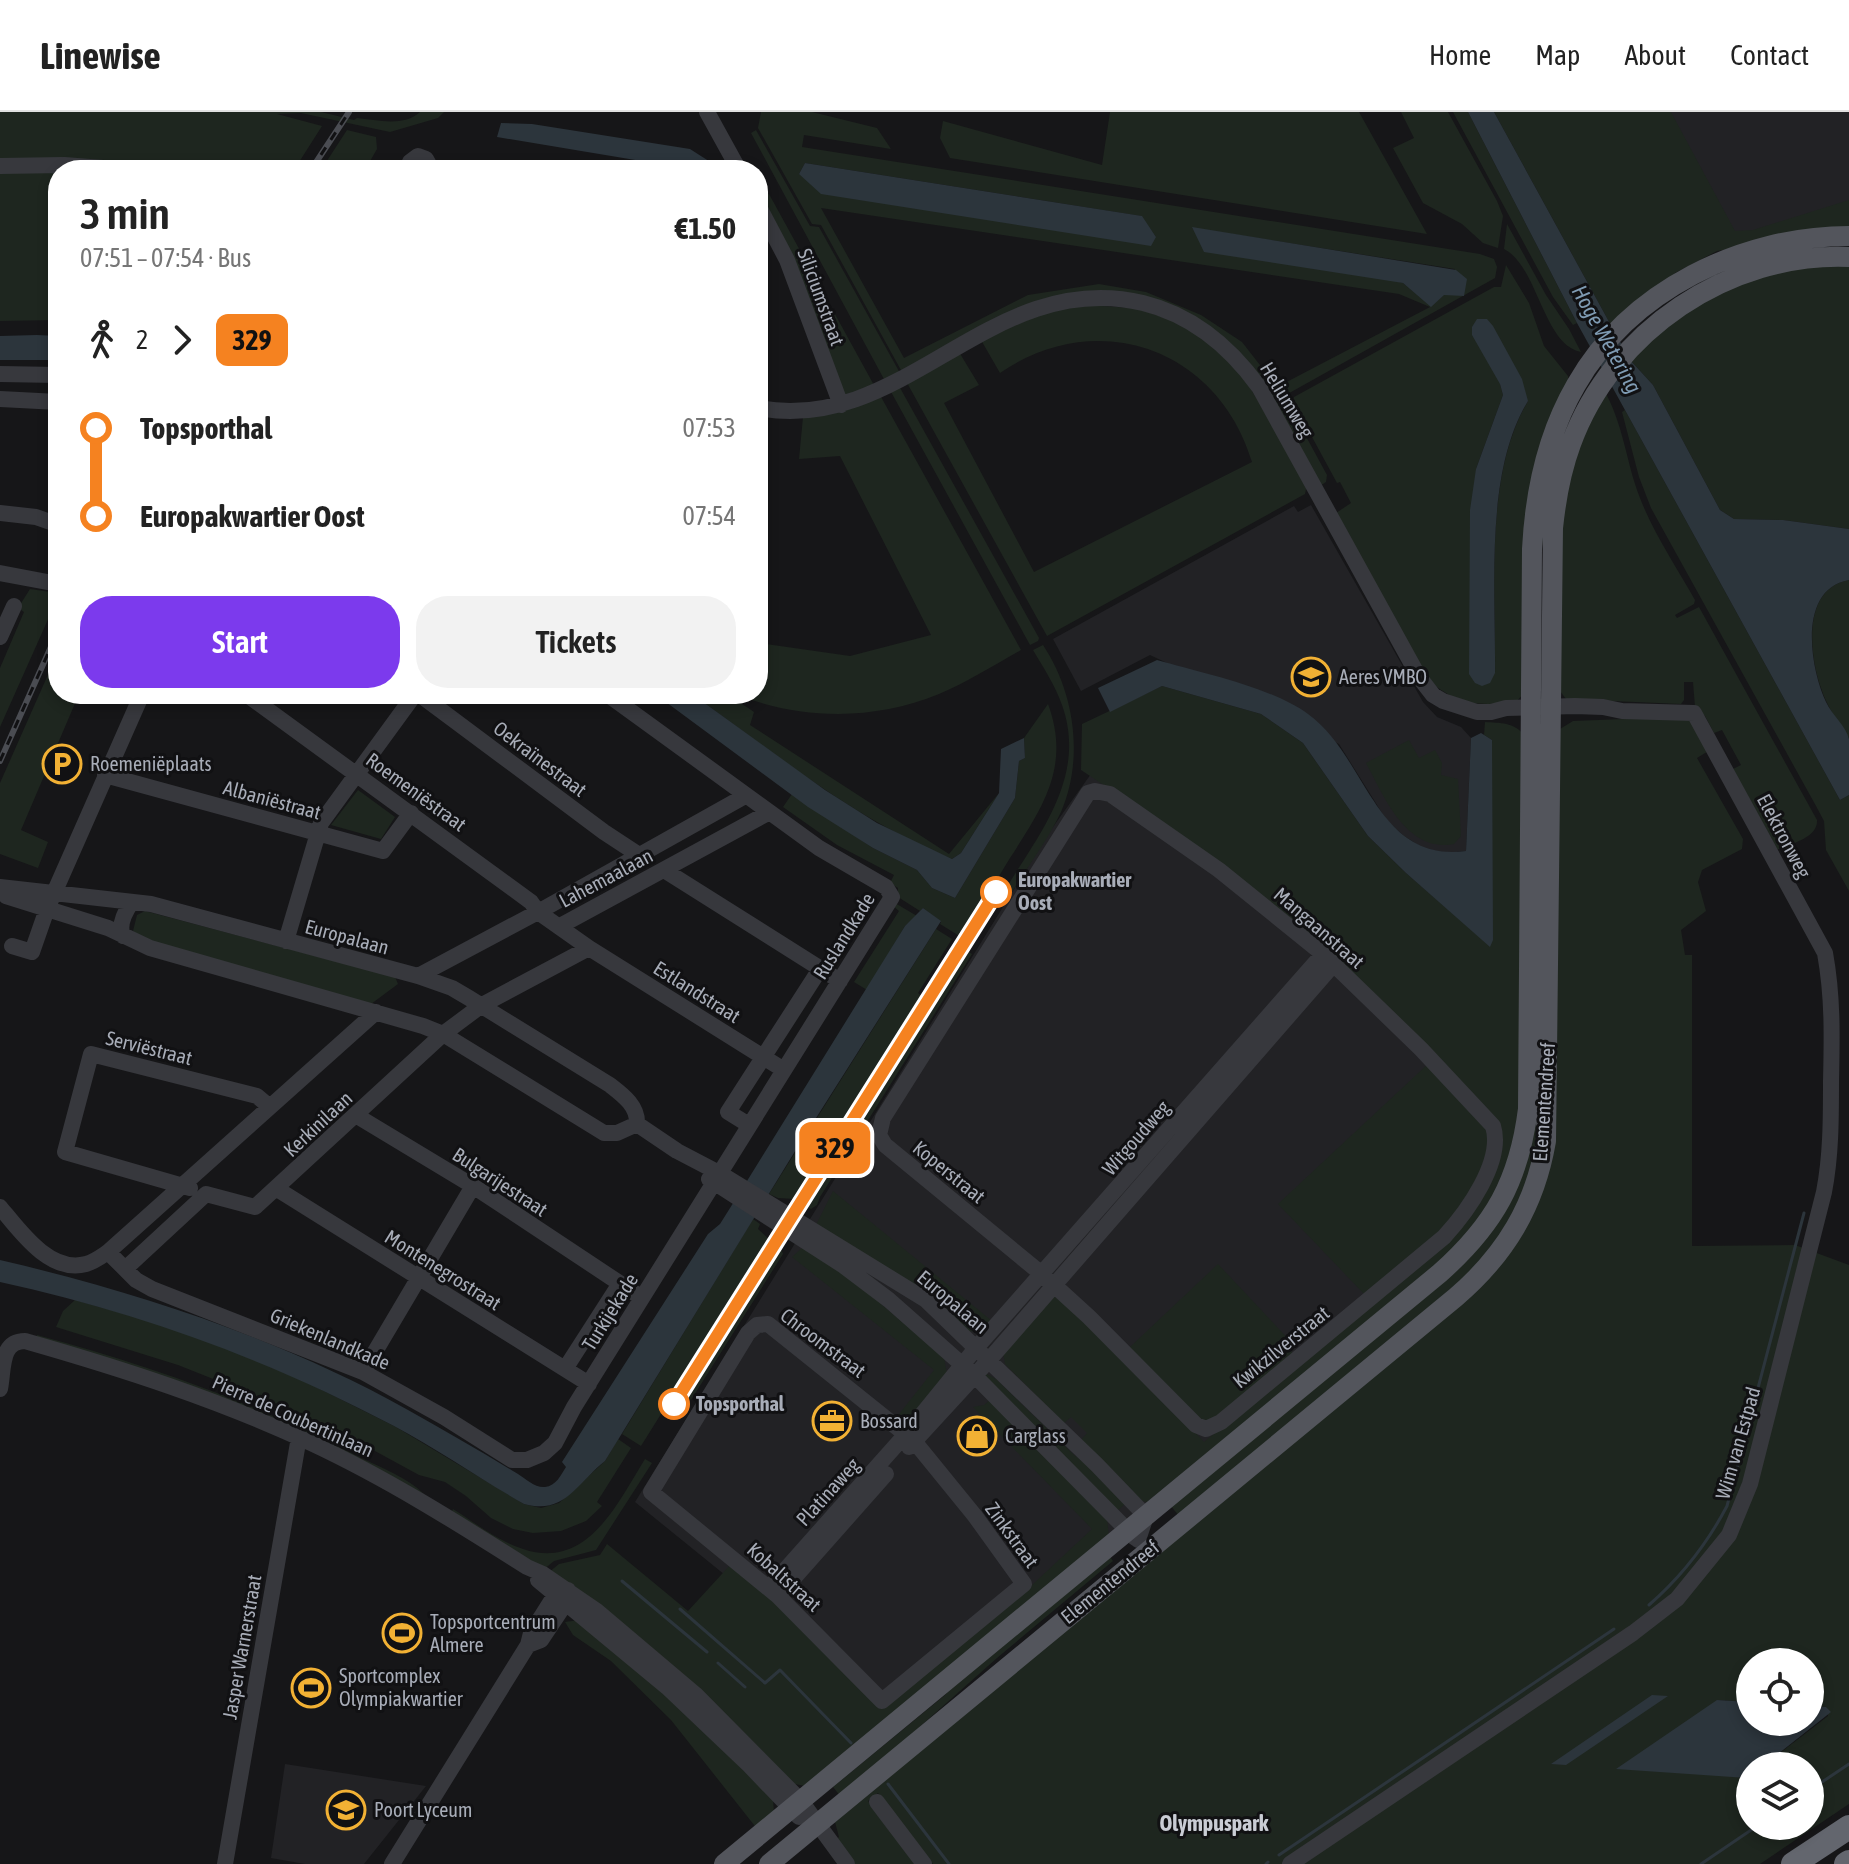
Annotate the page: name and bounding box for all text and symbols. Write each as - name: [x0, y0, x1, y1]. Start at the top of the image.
- text: Linewise: [40, 34, 161, 77]
- text: Home: [1429, 39, 1491, 71]
- text: Map: [1535, 39, 1580, 71]
- text: About: [1624, 39, 1686, 71]
- text: Contact: [1730, 39, 1809, 71]
- text: 3 min: [80, 188, 170, 238]
- text: €1.50: [675, 211, 736, 245]
- text: 07:51 – 07:54 · Bus: [80, 243, 251, 273]
- street label: Siliciumstraat: [793, 245, 850, 349]
- water label: Hoge Wetering: [1567, 280, 1647, 398]
- icon: walk: [80, 318, 124, 362]
- icon: forward: [160, 318, 204, 362]
- text: 329: [232, 324, 272, 356]
- text: 2: [136, 325, 148, 355]
- street label: Heliumweg: [1256, 358, 1319, 442]
- text: Topsporthal: [140, 411, 272, 445]
- text: 07:53: [682, 413, 736, 443]
- text: Europakwartier Oost: [140, 499, 365, 533]
- text: 07:54: [682, 501, 736, 531]
- button: Start: [80, 596, 400, 688]
- button: Tickets: [416, 596, 736, 688]
- school or university icon: Aeres VMBO: [1290, 656, 1332, 698]
- place label: Aeres VMBO: [1339, 665, 1427, 688]
- street label: Oekraïnestraat: [489, 716, 592, 801]
- parking icon: Roemeniëplaats: [41, 743, 83, 785]
- street label: Roemeniëstraat: [362, 748, 471, 836]
- place label: Roemeniëplaats: [90, 752, 212, 775]
- street label: Albaniëstraat: [221, 775, 324, 824]
- street label: Elektronweg: [1753, 790, 1816, 882]
- street label: Lahemaalaan: [555, 843, 656, 912]
- place label: Europakwartier Oost: [1018, 868, 1132, 914]
- marker: Europakwartier Oost: [981, 877, 1011, 907]
- street label: Mangaanstraat: [1270, 882, 1369, 973]
- street label: Ruslandkade: [808, 888, 879, 983]
- street label: Europalaan: [303, 914, 392, 959]
- street label: Estlandstraat: [650, 956, 745, 1027]
- street label: Serviëstraat: [104, 1026, 195, 1069]
- street label: Elementendreef: [1528, 1041, 1559, 1162]
- street label: Kerkinilaan: [279, 1086, 357, 1161]
- street label: Witgoudweg: [1097, 1095, 1174, 1180]
- line badge: 329: [789, 1122, 881, 1174]
- text: 329: [815, 1132, 855, 1164]
- street label: Koperstraat: [909, 1136, 990, 1208]
- street label: Bulgarijestraat: [449, 1142, 552, 1221]
- street label: Montenegrostraat: [381, 1225, 506, 1315]
- street label: Europalaan: [913, 1265, 994, 1338]
- street label: Turkijekade: [577, 1269, 642, 1355]
- street label: Kwikzilverstraat: [1228, 1301, 1334, 1392]
- street label: Griekenlandkade: [267, 1303, 394, 1374]
- street label: Chroomstraat: [776, 1303, 871, 1382]
- street label: Pierre de Coubertinlaan: [209, 1370, 377, 1461]
- street label: Wim van Estpad: [1711, 1384, 1765, 1502]
- marker: Topsporthal: [659, 1389, 689, 1419]
- place label: Topsporthal: [696, 1392, 785, 1415]
- office icon: Bossard: [811, 1400, 853, 1442]
- place label: Bossard: [860, 1409, 918, 1432]
- shop icon: Carglass: [956, 1415, 998, 1457]
- place label: Carglass: [1005, 1424, 1066, 1447]
- street label: Platinaweg: [791, 1453, 864, 1530]
- street label: Zinkstraat: [981, 1498, 1044, 1572]
- street label: Elementendreef: [1056, 1535, 1164, 1628]
- street label: Kobaltstraat: [743, 1538, 826, 1616]
- street label: Jasper Warnerstraat: [217, 1573, 266, 1721]
- place label: Topsportcentrum Almere: [430, 1610, 556, 1656]
- sports icon: Topsportcentrum Almere: [381, 1612, 423, 1654]
- map controls: [1736, 1648, 1824, 1840]
- button: locate: [1736, 1648, 1824, 1736]
- place label: Sportcomplex Olympiakwartier: [339, 1664, 464, 1710]
- sports icon: Sportcomplex Olympiakwartier: [290, 1667, 332, 1709]
- button: layers: [1736, 1752, 1824, 1840]
- school or university icon: Poort Lyceum: [325, 1789, 367, 1831]
- place label: Poort Lyceum: [374, 1798, 472, 1821]
- district label: Olympuspark: [1159, 1810, 1269, 1836]

